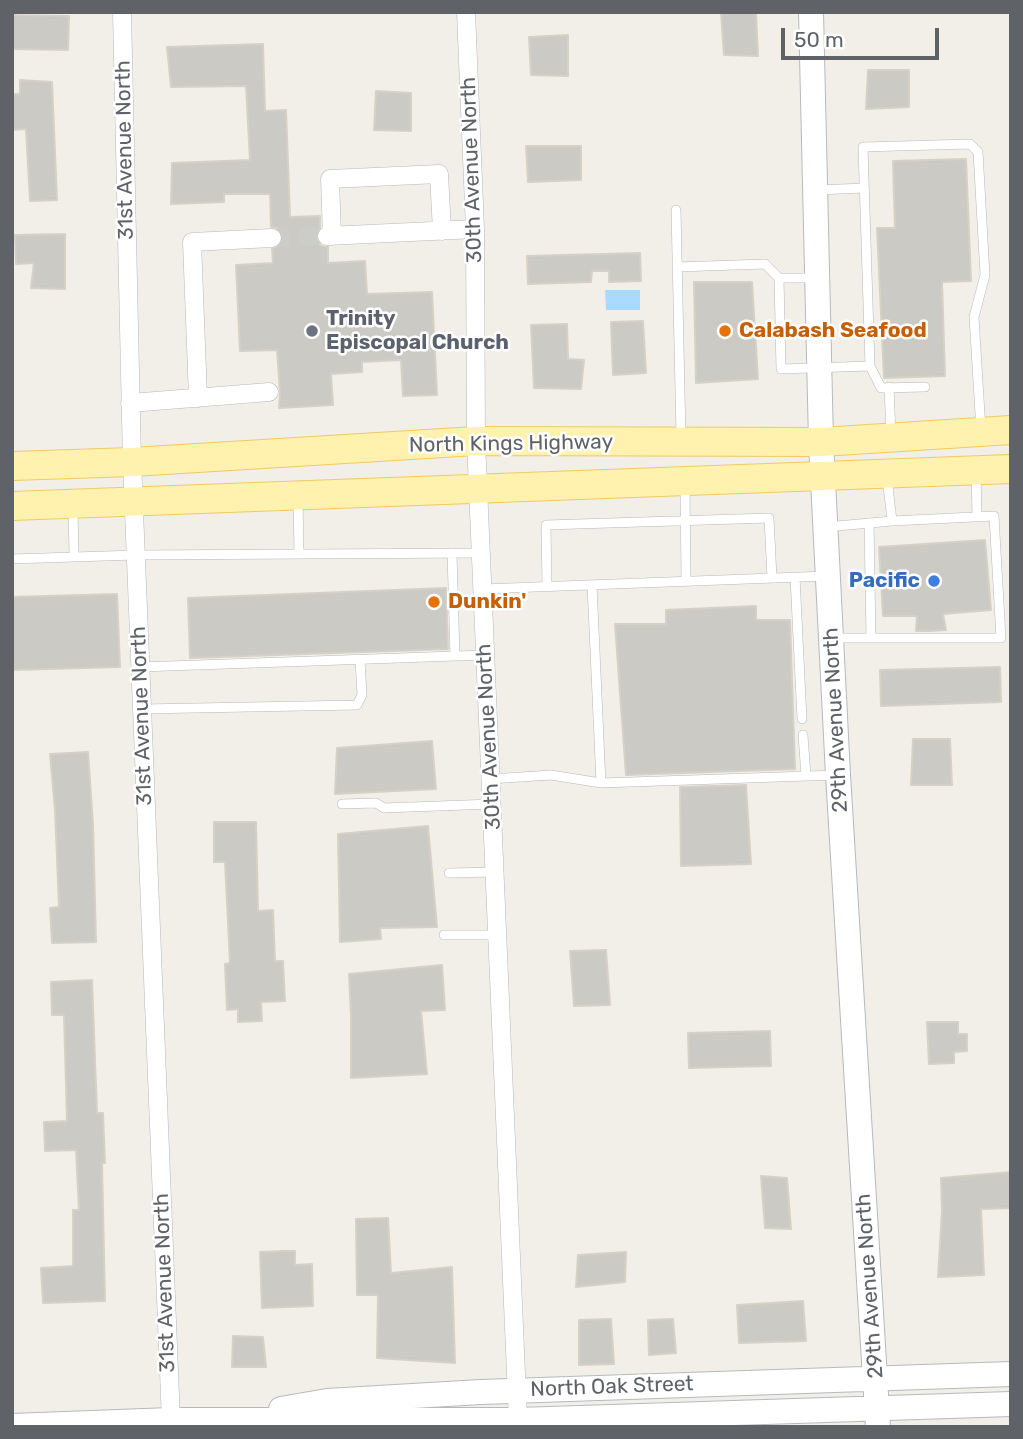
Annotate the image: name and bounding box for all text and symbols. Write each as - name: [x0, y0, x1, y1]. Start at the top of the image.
- scale bar: [785, 14, 942, 58]
- text: 50 m: [794, 27, 844, 52]
- street label: 31st Avenue North: [111, 60, 139, 240]
- street label: 30th Avenue North: [456, 76, 488, 264]
- place label: Trinity Episcopal Church: [326, 306, 509, 356]
- place label: Calabash Seafood: [739, 318, 927, 344]
- marker: Trinity Episcopal Church: [304, 323, 320, 339]
- marker: Calabash Seafood: [717, 323, 733, 339]
- street label: North Kings Highway: [409, 430, 613, 458]
- place label: Pacific: [849, 568, 920, 594]
- marker: Pacific: [926, 573, 942, 589]
- place label: Dunkin': [448, 589, 526, 615]
- marker: Dunkin': [426, 594, 442, 610]
- street label: 31st Avenue North: [126, 626, 158, 806]
- street label: 29th Avenue North: [819, 627, 853, 813]
- street label: 30th Avenue North: [472, 643, 506, 831]
- street label: 31st Avenue North: [149, 1193, 181, 1373]
- street label: 29th Avenue North: [851, 1193, 889, 1379]
- street label: North Oak Street: [530, 1372, 694, 1402]

